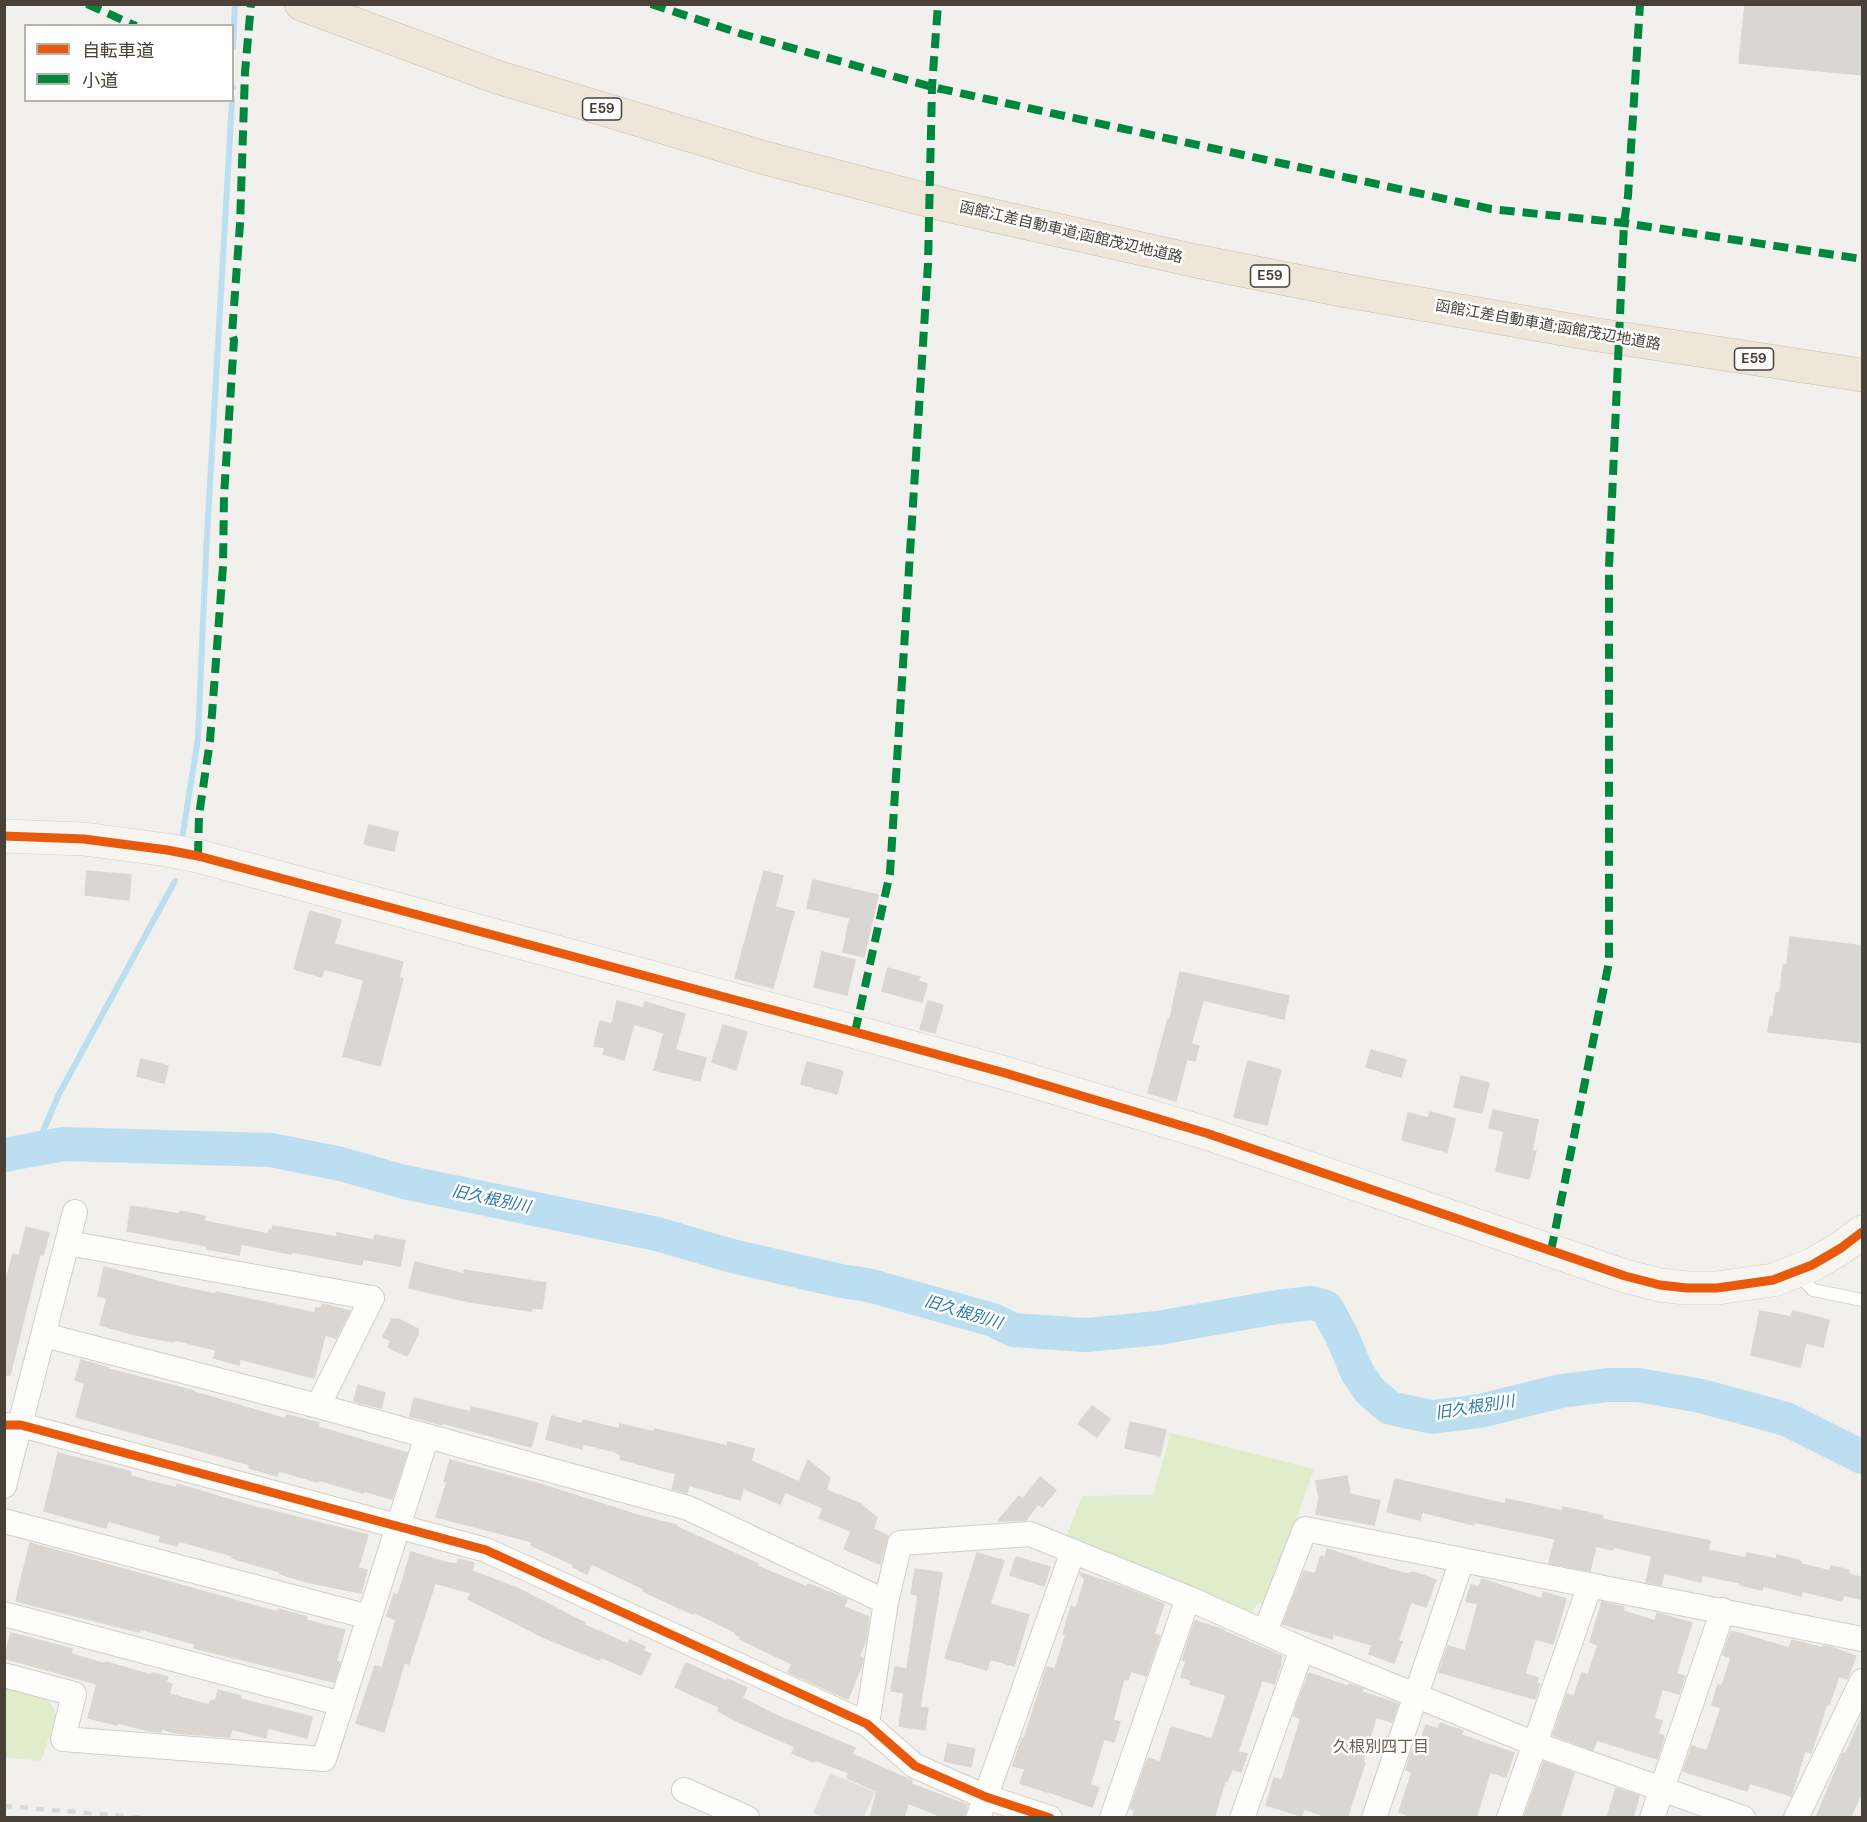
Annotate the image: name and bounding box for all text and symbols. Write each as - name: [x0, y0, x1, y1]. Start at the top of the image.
- legend: [24, 24, 234, 102]
- text: 自転車道: [82, 39, 154, 63]
- text: 小道: [82, 69, 118, 93]
- road number: E59: [582, 98, 622, 120]
- street label: 函館江差自動車道;函館茂辺地道路: [958, 199, 1184, 267]
- road number: E59: [1250, 265, 1290, 287]
- street label: 函館江差自動車道;函館茂辺地道路: [1434, 297, 1662, 355]
- road number: E59: [1734, 348, 1774, 370]
- water label: 旧久根別川: [450, 1182, 532, 1218]
- water label: 旧久根別川: [922, 1292, 1004, 1334]
- water label: 旧久根別川: [1434, 1392, 1516, 1424]
- district label: 久根別四丁目: [1333, 1738, 1429, 1758]

